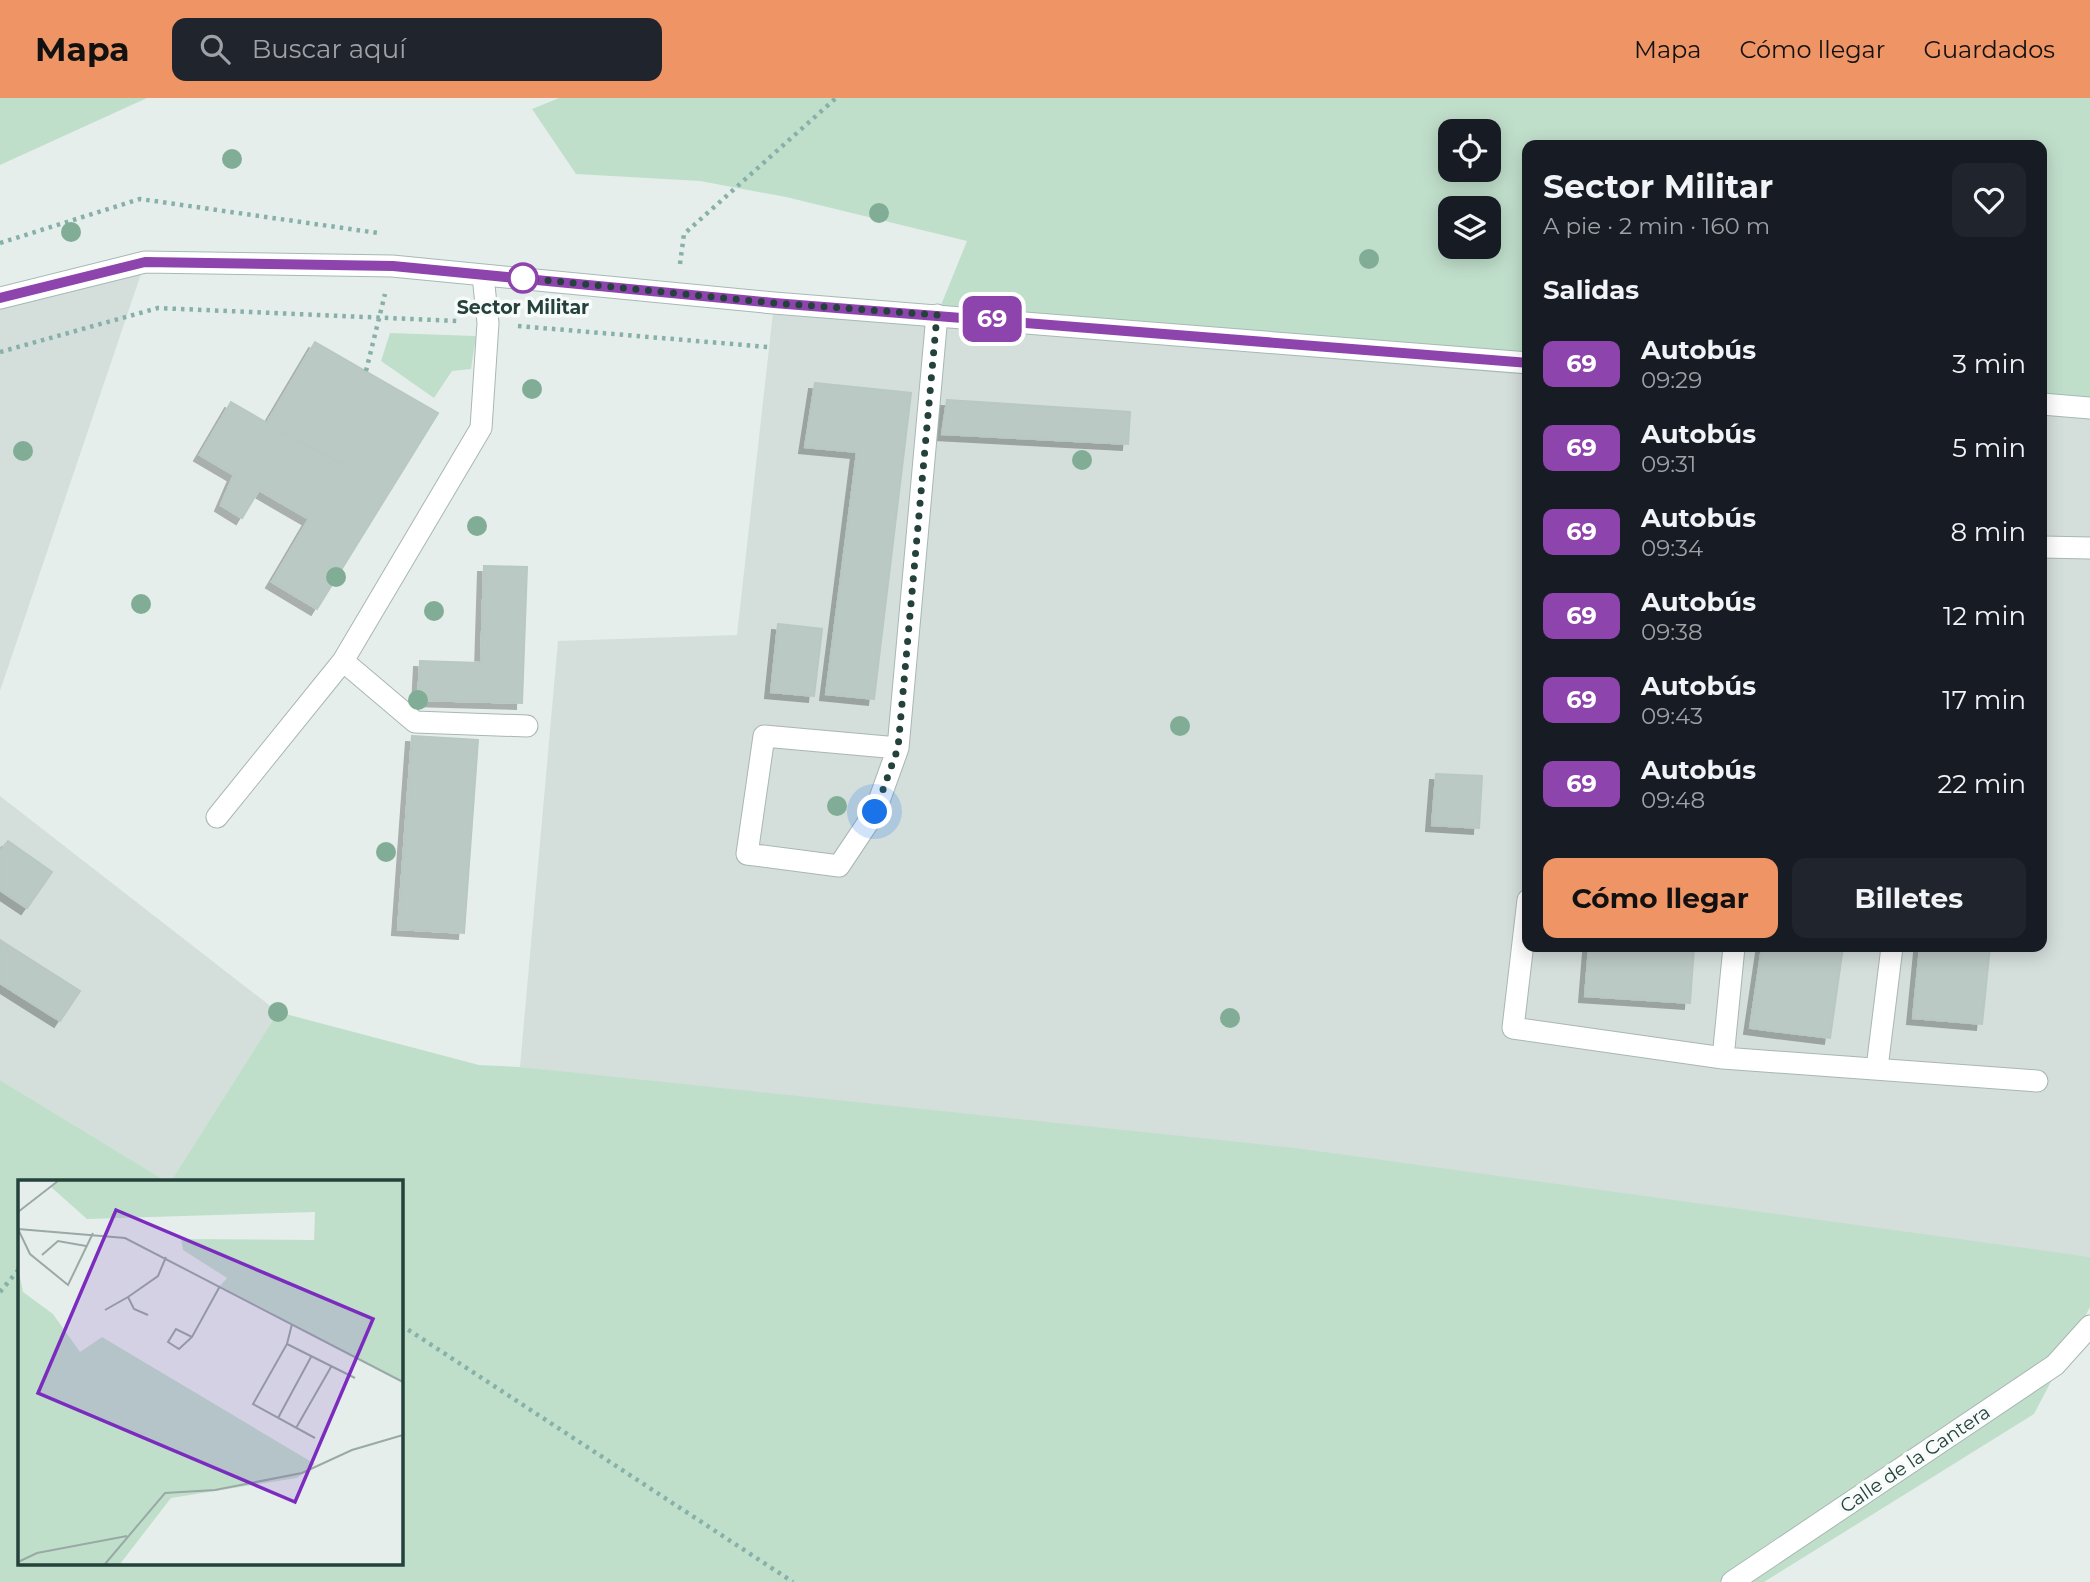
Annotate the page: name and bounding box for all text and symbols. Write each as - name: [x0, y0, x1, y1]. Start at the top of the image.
- search box: [172, 18, 662, 81]
- text: Mapa: [35, 29, 130, 69]
- icon: search: [196, 30, 234, 68]
- text: Buscar aquí: [252, 33, 406, 65]
- text: Mapa: [1634, 35, 1701, 64]
- text: Cómo llegar: [1739, 35, 1885, 64]
- text: Guardados: [1923, 35, 2055, 64]
- map controls: [1438, 119, 1501, 259]
- button: locate: [1438, 119, 1501, 182]
- button: heart: [1952, 163, 2026, 237]
- text: Sector Militar: [1543, 166, 1773, 206]
- button: layers: [1438, 196, 1501, 259]
- text: A pie · 2 min · 160 m: [1543, 212, 1770, 240]
- marker: Sector Militar: [508, 263, 538, 293]
- text: Salidas: [1543, 274, 1639, 306]
- place label: Sector Militar: [457, 296, 589, 319]
- line badge: 69: [960, 296, 1024, 342]
- text: 69: [977, 304, 1007, 333]
- text: Autobús: [1641, 334, 1756, 366]
- text: 3 min: [1952, 348, 2026, 380]
- text: 69: [1566, 349, 1597, 378]
- text: 09:29: [1641, 366, 1702, 394]
- text: Autobús: [1641, 418, 1756, 450]
- text: 5 min: [1952, 432, 2026, 464]
- text: 69: [1566, 433, 1597, 462]
- text: 09:31: [1641, 450, 1696, 478]
- text: Autobús: [1641, 502, 1756, 534]
- text: 8 min: [1950, 516, 2026, 548]
- text: 69: [1566, 517, 1597, 546]
- text: 09:34: [1641, 534, 1703, 562]
- text: Autobús: [1641, 586, 1756, 618]
- text: 12 min: [1943, 600, 2026, 632]
- text: 69: [1566, 601, 1597, 630]
- text: 09:38: [1641, 618, 1703, 646]
- text: Autobús: [1641, 670, 1756, 702]
- text: 17 min: [1942, 684, 2026, 716]
- text: 69: [1566, 685, 1597, 714]
- text: 09:43: [1641, 702, 1703, 730]
- text: Autobús: [1641, 754, 1756, 786]
- text: 22 min: [1937, 768, 2026, 800]
- text: 69: [1566, 769, 1597, 798]
- text: 09:48: [1641, 786, 1705, 814]
- your location: [857, 794, 892, 829]
- button: Cómo llegar: [1543, 858, 1778, 938]
- button: Billetes: [1792, 858, 2026, 938]
- inset map: [18, 1180, 402, 1564]
- street label: Calle de la Cantera: [1836, 1400, 1994, 1518]

